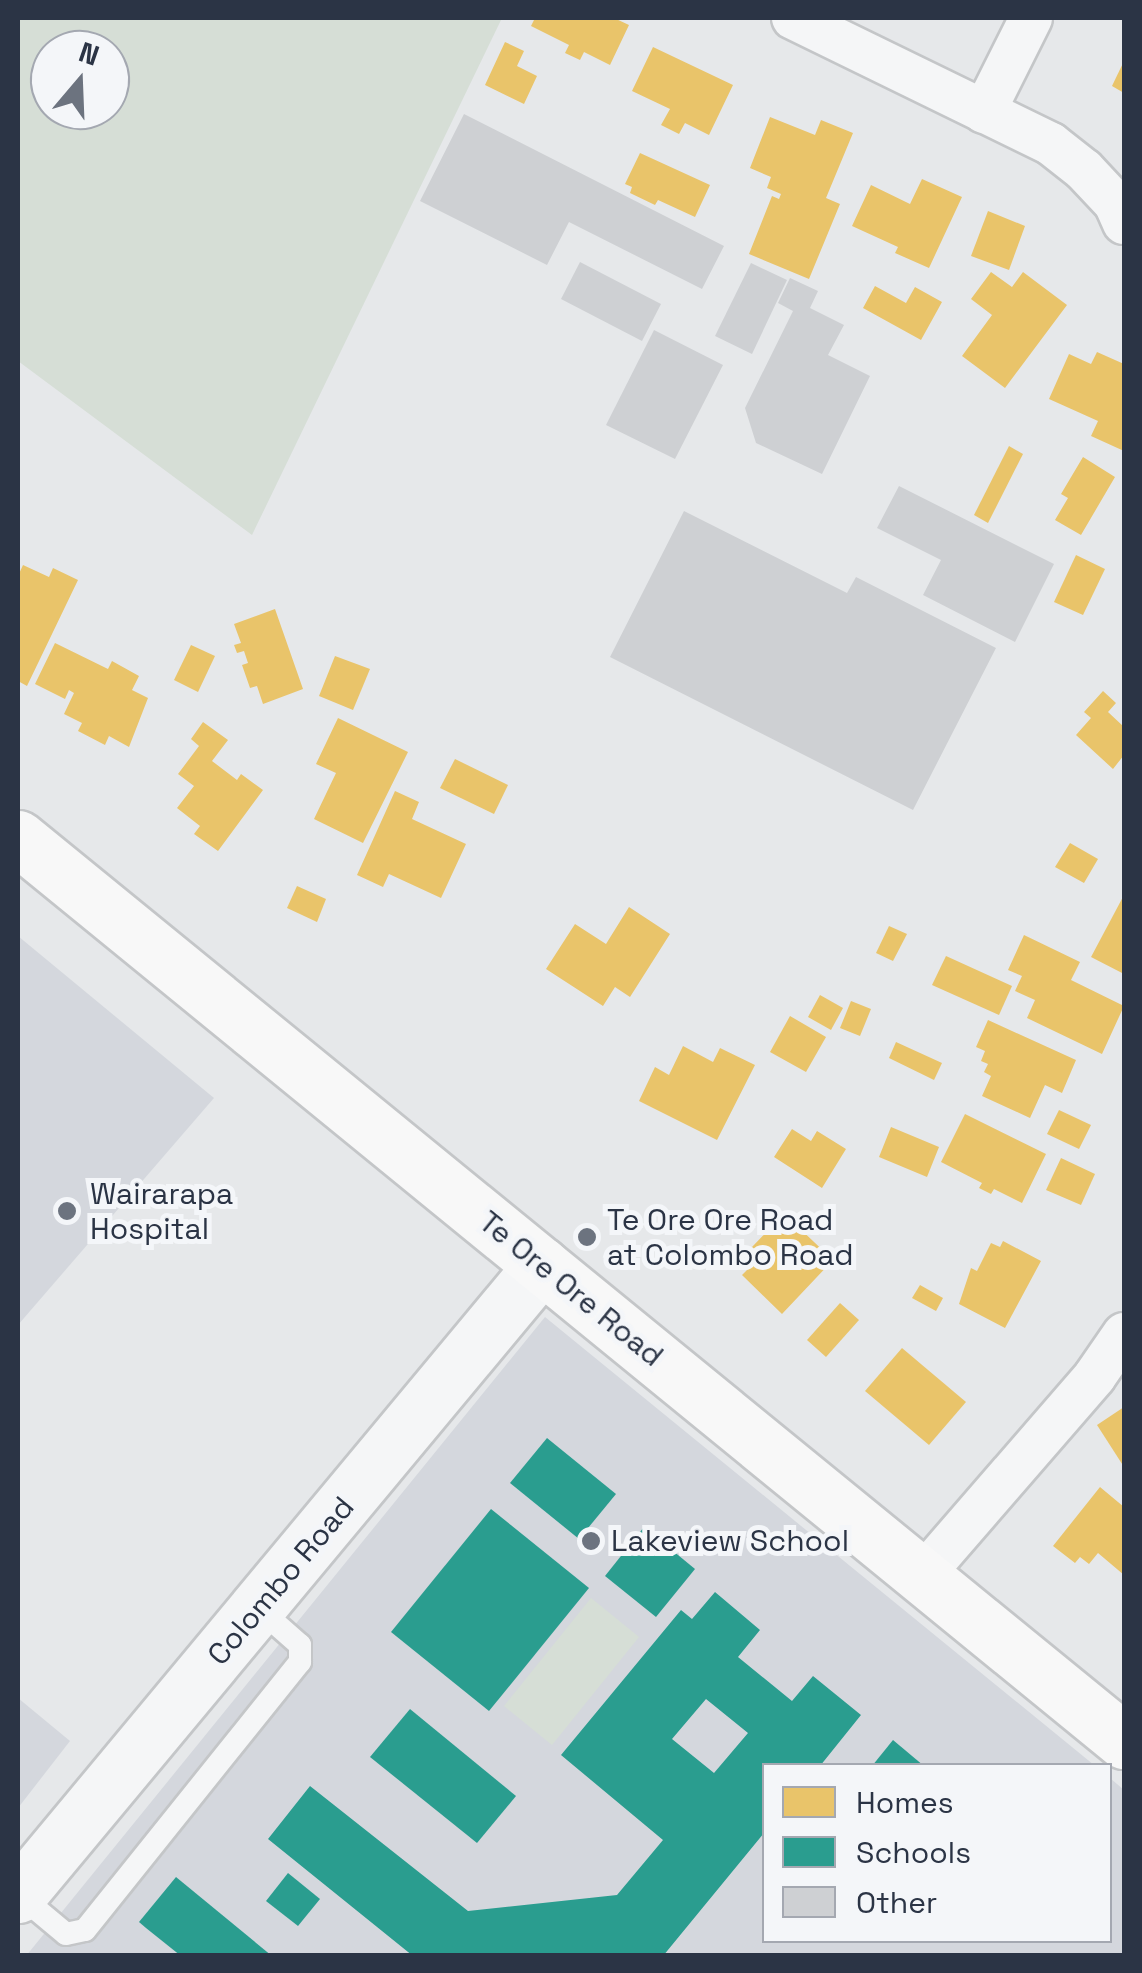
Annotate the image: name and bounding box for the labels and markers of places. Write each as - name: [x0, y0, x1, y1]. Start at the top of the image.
- place label: Wairarapa Hospital: [90, 1176, 233, 1246]
- marker: Wairarapa Hospital: [54, 1198, 80, 1224]
- place label: Te Ore Ore Road at Colombo Road: [607, 1202, 854, 1272]
- marker: Te Ore Ore Road at Colombo Road: [576, 1226, 598, 1248]
- place label: Lakeview School: [611, 1523, 849, 1559]
- marker: Lakeview School: [580, 1530, 602, 1552]

